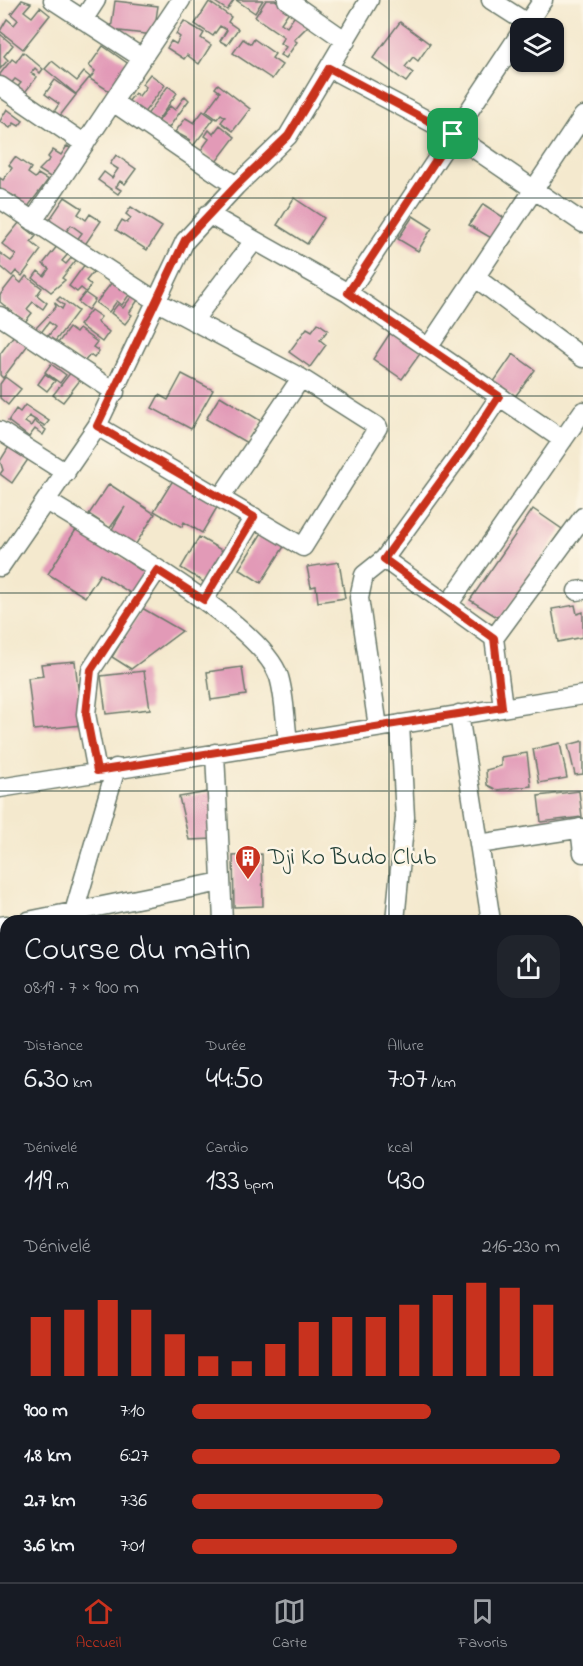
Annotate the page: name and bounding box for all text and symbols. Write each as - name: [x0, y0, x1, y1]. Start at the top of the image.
- map controls: [510, 18, 564, 72]
- button: layers: [510, 18, 564, 72]
- pin: [427, 108, 478, 159]
- icon: arrive: [436, 117, 469, 150]
- place label: Dji Ko Budo Club: [267, 841, 436, 876]
- building icon: Dji Ko Budo Club: [233, 843, 263, 881]
- text: Course du matin: [24, 927, 250, 975]
- button: share: [497, 935, 560, 998]
- text: 08:19 · 7 × 900 m: [24, 974, 139, 1003]
- text: Distance: [24, 1034, 83, 1058]
- text: Durée: [206, 1034, 246, 1058]
- text: Allure: [387, 1034, 424, 1058]
- text: 6.30: [24, 1058, 69, 1102]
- text: 44:50: [206, 1058, 263, 1102]
- text: 7:07: [387, 1058, 428, 1102]
- text: km: [69, 1071, 92, 1095]
- text: /km: [428, 1071, 456, 1095]
- text: Dénivelé: [24, 1136, 77, 1160]
- text: Cardio: [206, 1136, 248, 1160]
- text: kcal: [387, 1136, 413, 1160]
- text: 119: [24, 1160, 52, 1204]
- text: 133: [206, 1160, 240, 1204]
- text: 430: [387, 1160, 425, 1204]
- text: m: [52, 1173, 69, 1197]
- text: bpm: [240, 1173, 274, 1197]
- text: Dénivelé: [24, 1233, 91, 1262]
- text: 216–230 m: [482, 1233, 560, 1262]
- text: 900 m: [24, 1397, 68, 1426]
- text: 7:10: [120, 1397, 145, 1426]
- text: 1.8 km: [24, 1442, 71, 1471]
- text: 6:27: [120, 1442, 149, 1471]
- text: 2.7 km: [24, 1487, 76, 1516]
- text: 7:36: [120, 1487, 147, 1516]
- text: 3.6 km: [24, 1532, 74, 1561]
- text: 7:01: [120, 1532, 145, 1561]
- tab: Accueil: [75, 1595, 121, 1655]
- tab: Carte: [272, 1595, 307, 1655]
- tab: Favoris: [458, 1595, 508, 1655]

